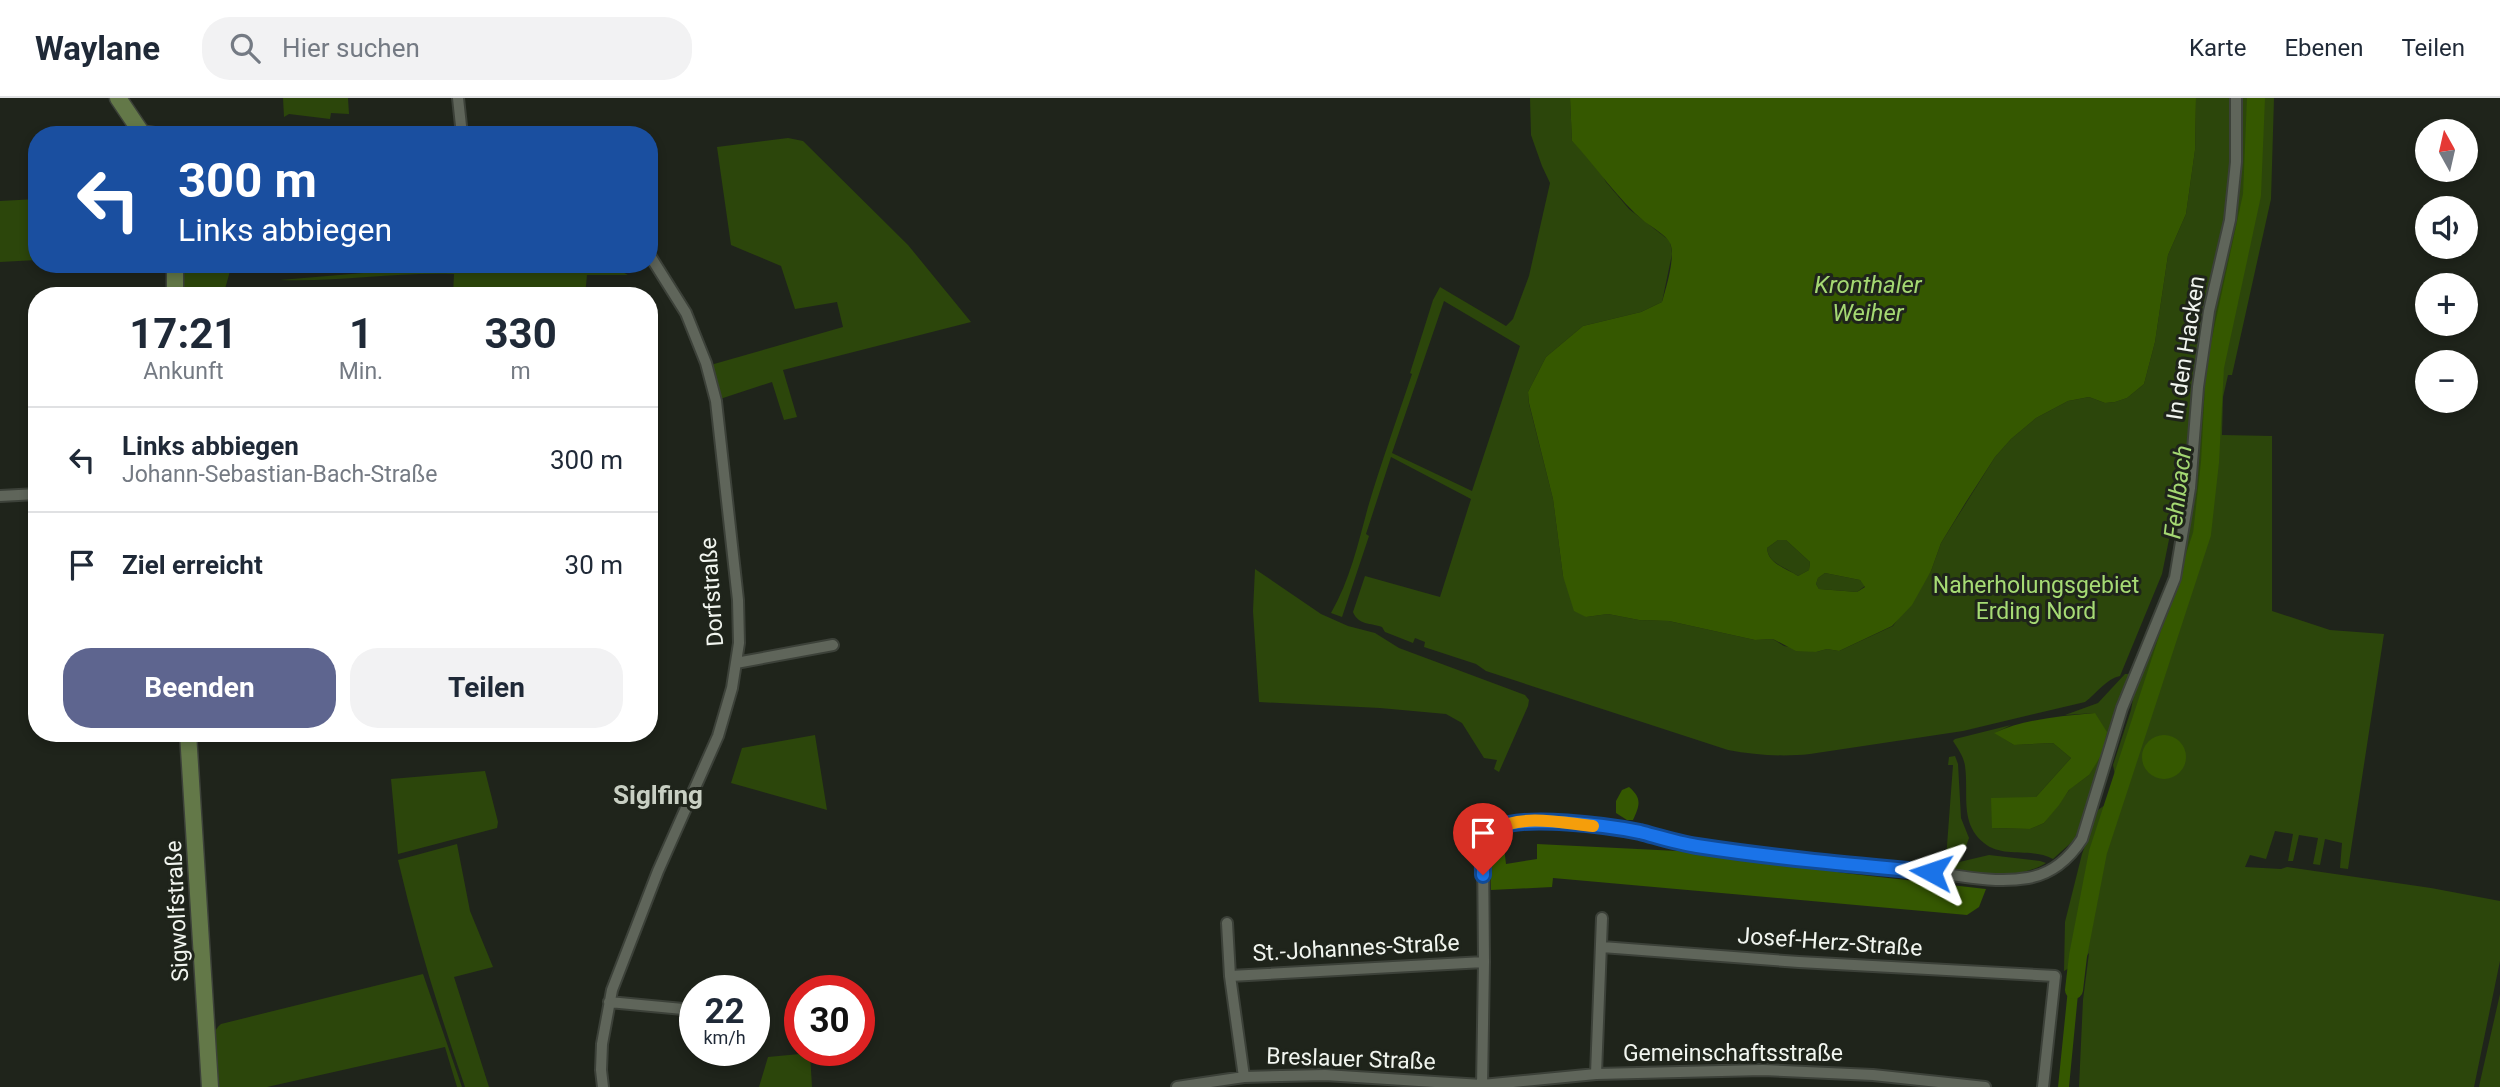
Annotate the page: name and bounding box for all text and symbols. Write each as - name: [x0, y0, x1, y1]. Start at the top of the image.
- search box: [202, 17, 692, 80]
- text: Waylane: [35, 29, 160, 68]
- icon: search: [226, 29, 264, 67]
- text: Hier suchen: [282, 33, 420, 63]
- text: Karte: [2189, 34, 2246, 62]
- text: Ebenen: [2284, 34, 2363, 62]
- text: Teilen: [2401, 34, 2465, 62]
- north arrow: [2415, 119, 2478, 182]
- map controls: [2415, 119, 2478, 413]
- text: 300 m: [178, 152, 317, 209]
- icon: left: [63, 154, 154, 245]
- button: sound: [2415, 196, 2478, 259]
- text: Links abbiegen: [178, 211, 392, 249]
- water label: Kronthaler Weiher: [1814, 271, 1923, 327]
- button: +: [2415, 273, 2478, 336]
- street label: In den Hacken: [2161, 274, 2211, 422]
- text: 17:21: [129, 309, 237, 358]
- text: 1: [349, 309, 373, 358]
- text: 330: [484, 309, 557, 358]
- button: −: [2415, 350, 2478, 413]
- text: Ankunft: [143, 358, 224, 385]
- text: Min.: [339, 358, 383, 385]
- text: m: [511, 358, 531, 385]
- text: Links abbiegen: [122, 431, 299, 461]
- icon: left: [63, 441, 101, 479]
- water label: Fehlbach: [2158, 444, 2198, 540]
- text: 300 m: [550, 445, 623, 475]
- text: Johann-Sebastian-Bach-Straße: [122, 461, 437, 488]
- street label: Dorfstraße: [695, 537, 729, 647]
- icon: arrive: [63, 546, 101, 584]
- text: Ziel erreicht: [122, 550, 263, 580]
- text: 30 m: [565, 550, 623, 580]
- park label: Naherholungsgebiet Erding Nord: [1933, 572, 2139, 625]
- button: Beenden: [63, 648, 336, 728]
- button: Teilen: [350, 648, 623, 728]
- district label: Siglfing: [613, 780, 703, 810]
- pin: [1453, 803, 1513, 875]
- icon: arrive: [1464, 814, 1502, 852]
- position arrow: [1894, 835, 1968, 909]
- street label: Sigwolfstraße: [160, 840, 194, 982]
- street label: Josef-Herz-Straße: [1737, 922, 1923, 962]
- street label: St.-Johannes-Straße: [1252, 929, 1460, 967]
- speed limit sign: 30: [784, 975, 875, 1066]
- text: 22: [704, 991, 745, 1032]
- text: km/h: [703, 1027, 746, 1048]
- street label: Gemeinschaftsstraße: [1623, 1040, 1843, 1067]
- street label: Breslauer Straße: [1266, 1043, 1436, 1075]

